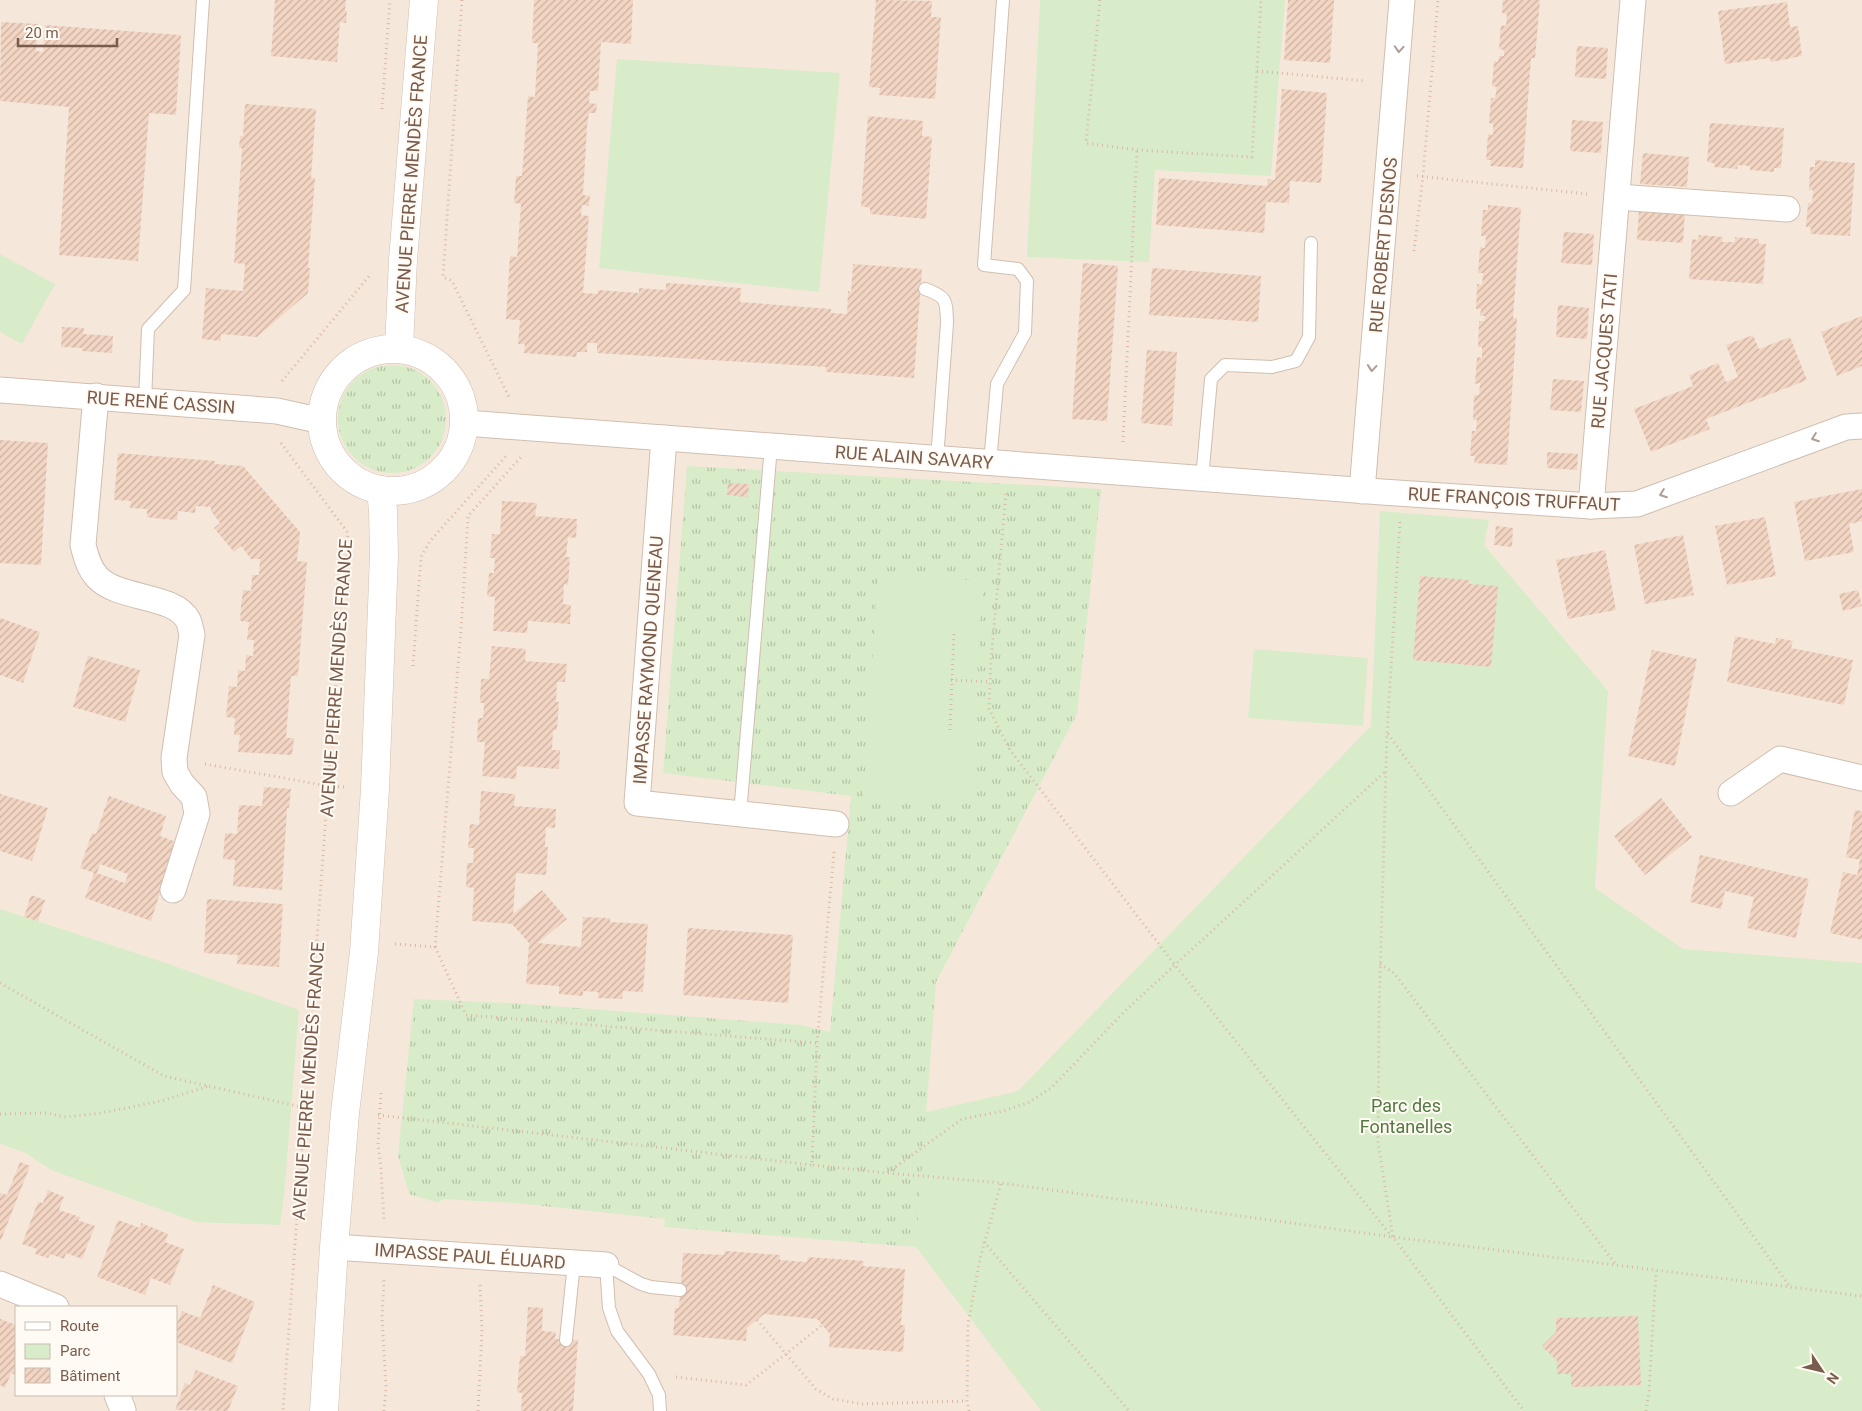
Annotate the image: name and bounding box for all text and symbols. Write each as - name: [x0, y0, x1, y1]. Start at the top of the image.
- scale bar: [18, 15, 116, 47]
- text: 20 m: [25, 24, 59, 42]
- street label: AVENUE PIERRE MENDÈS FRANCE: [391, 34, 431, 314]
- one-way arrow: [1393, 45, 1404, 53]
- street label: RUE ROBERT DESNOS: [1365, 156, 1401, 334]
- street label: RUE JACQUES TATI: [1587, 272, 1621, 430]
- one-way arrow: [1367, 364, 1378, 372]
- street label: RUE RENÉ CASSIN: [86, 386, 236, 418]
- one-way arrow: [1812, 432, 1820, 442]
- street label: RUE ALAIN SAVARY: [834, 441, 994, 473]
- street label: RUE FRANÇOIS TRUFFAUT: [1407, 483, 1621, 515]
- one-way arrow: [1659, 488, 1668, 498]
- street label: IMPASSE RAYMOND QUENEAU: [629, 535, 667, 785]
- street label: AVENUE PIERRE MENDÈS FRANCE: [316, 538, 356, 818]
- street label: AVENUE PIERRE MENDÈS FRANCE: [288, 941, 328, 1221]
- park label: Parc des Fontanelles: [1360, 1095, 1452, 1137]
- street label: IMPASSE PAUL ÉLUARD: [374, 1239, 566, 1273]
- legend: [15, 1306, 178, 1396]
- text: Route: [60, 1317, 99, 1335]
- text: Parc: [60, 1342, 90, 1360]
- north arrow: [1797, 1346, 1847, 1396]
- text: Bâtiment: [60, 1367, 120, 1385]
- text: N: [1823, 1370, 1842, 1387]

